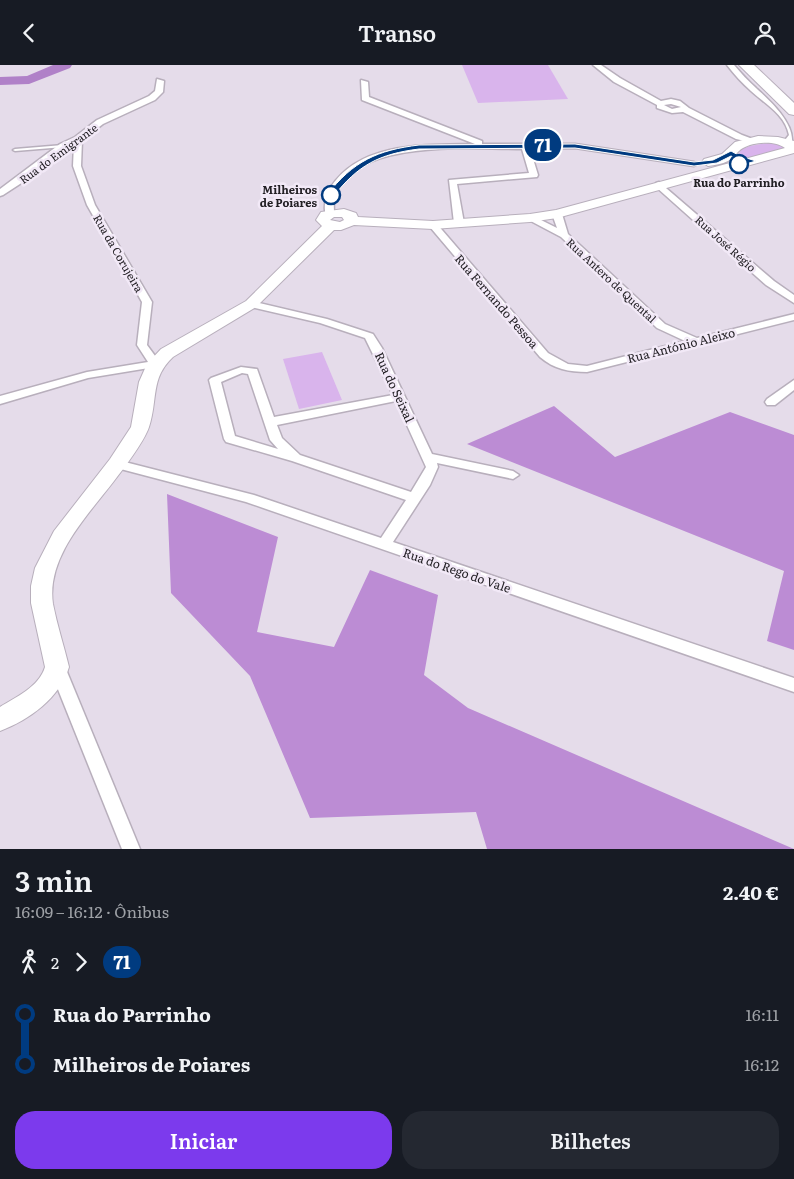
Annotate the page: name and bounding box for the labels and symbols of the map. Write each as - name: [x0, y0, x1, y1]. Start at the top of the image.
- street label: Rua do Emigrante: [16, 119, 101, 187]
- line badge: 71: [520, 129, 566, 161]
- marker: Rua do Parrinho: [729, 154, 749, 174]
- place label: Rua do Parrinho: [693, 174, 785, 190]
- place label: Milheiros de Poiares: [260, 181, 318, 210]
- marker: Milheiros de Poiares: [321, 185, 341, 205]
- street label: Rua da Corujeira: [90, 211, 148, 295]
- street label: Rua José Régio: [692, 211, 760, 275]
- street label: Rua Antero de Quental: [564, 234, 661, 326]
- street label: Rua Fernando Pessoa: [451, 250, 543, 352]
- street label: Rua António Aleixo: [625, 323, 737, 367]
- street label: Rua do Seixal: [371, 349, 419, 425]
- street label: Rua do Rego do Vale: [401, 543, 513, 597]

